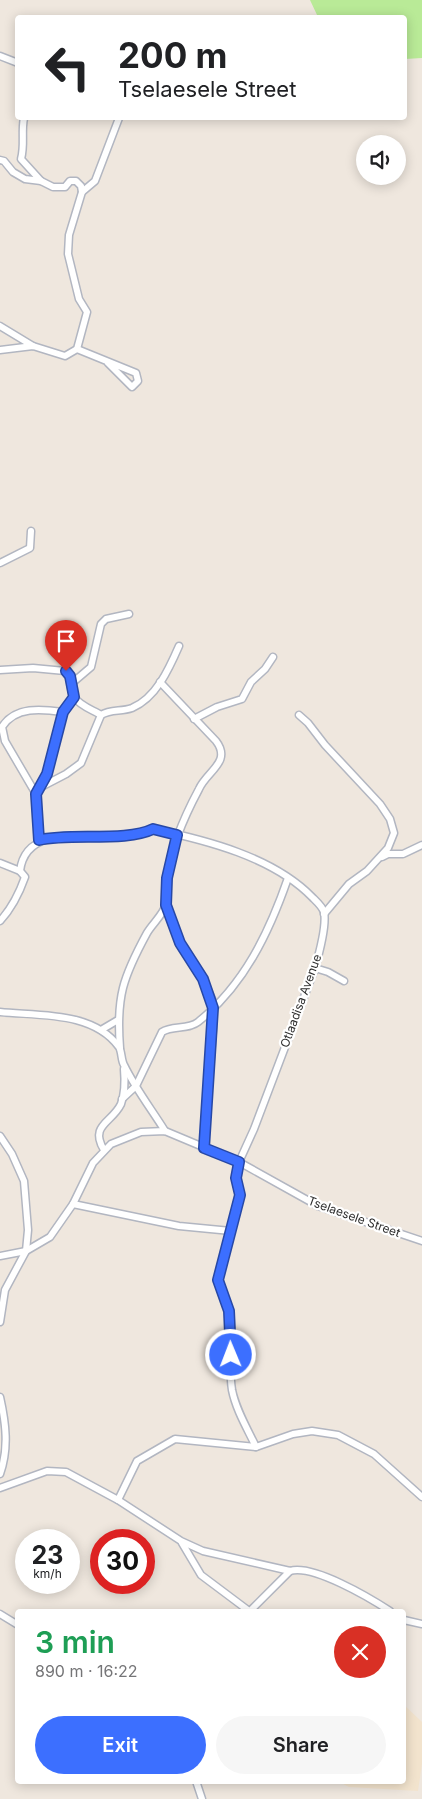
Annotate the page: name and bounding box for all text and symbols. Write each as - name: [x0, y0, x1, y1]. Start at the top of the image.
- text: 200 m: [118, 34, 227, 76]
- icon: left: [35, 35, 100, 100]
- text: Tselaesele Street: [118, 76, 296, 102]
- map controls: [356, 135, 406, 185]
- button: sound: [356, 135, 406, 185]
- pin: [45, 620, 87, 671]
- icon: arrive: [52, 627, 80, 655]
- street label: Otlaadisa Avenue: [277, 952, 324, 1050]
- street label: Tselaesele Street: [306, 1193, 403, 1240]
- position arrow: [204, 1328, 256, 1380]
- speed limit sign: 30: [90, 1529, 155, 1594]
- text: 23: [32, 1540, 63, 1570]
- text: km/h: [33, 1566, 62, 1581]
- text: 3 min: [35, 1624, 115, 1660]
- button: close: [334, 1626, 386, 1678]
- text: 890 m · 16:22: [35, 1661, 138, 1681]
- button: Exit: [35, 1716, 206, 1774]
- button: Share: [216, 1716, 386, 1774]

